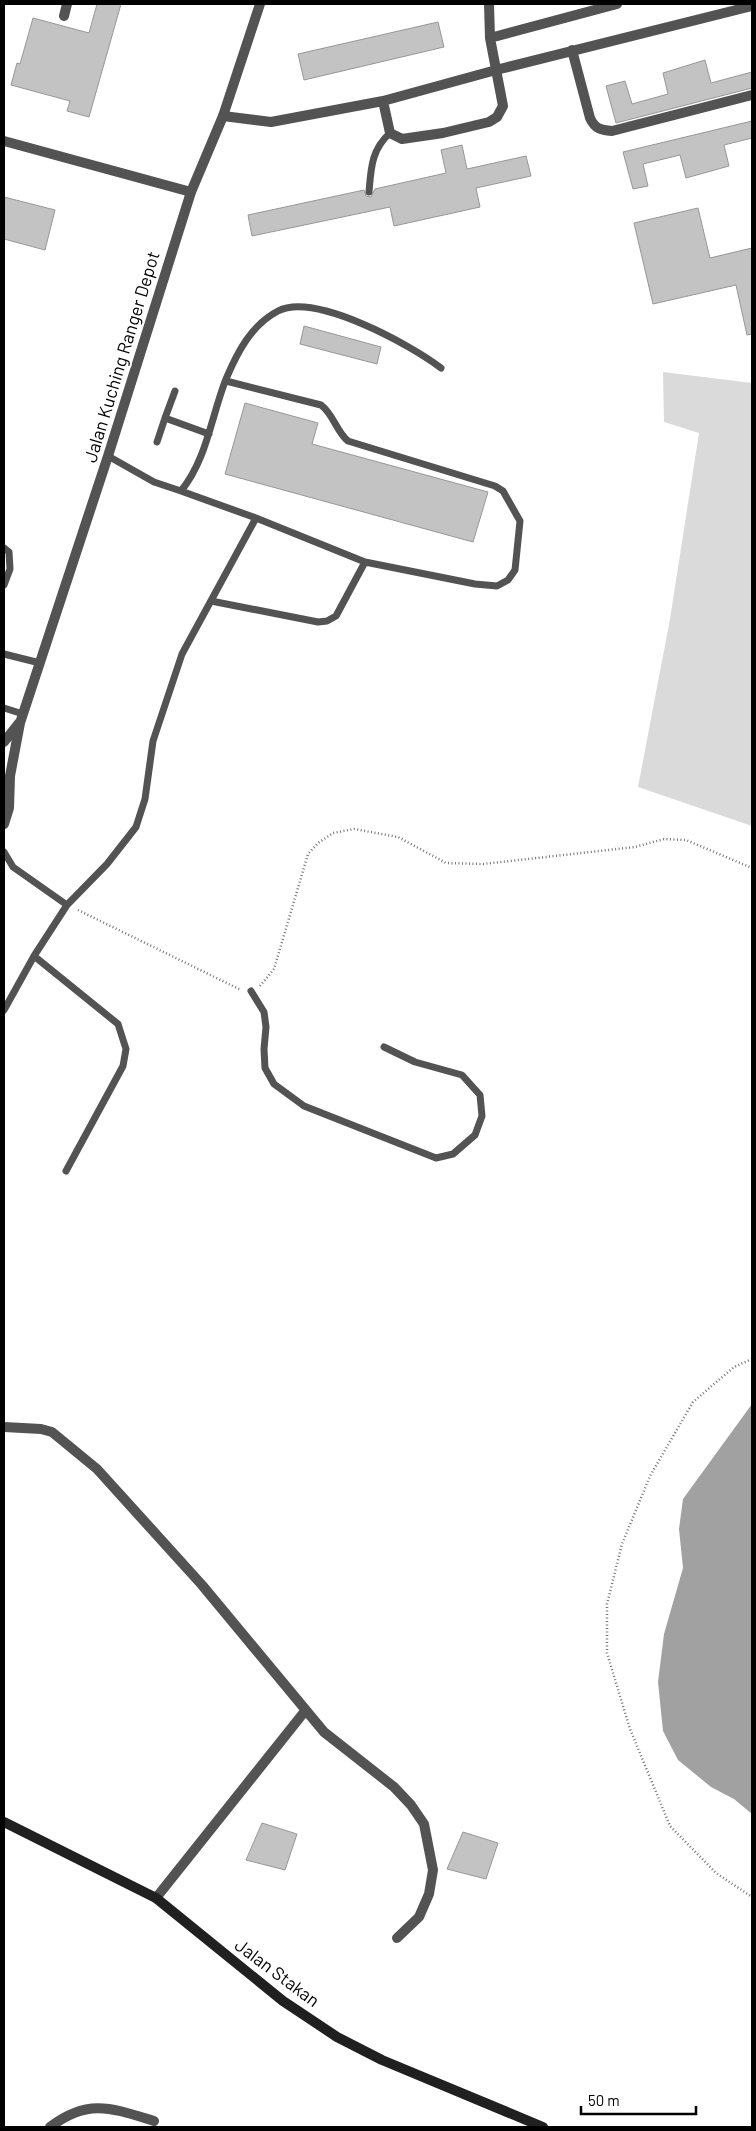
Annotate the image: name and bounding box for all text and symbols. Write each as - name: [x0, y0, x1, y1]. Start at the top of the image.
- street label: Jalan Kuching Ranger Depot: [78, 249, 164, 465]
- street label: Jalan Stakan: [231, 1933, 324, 2011]
- scale bar: [581, 2084, 696, 2116]
- text: 50 m: [588, 2091, 620, 2109]

